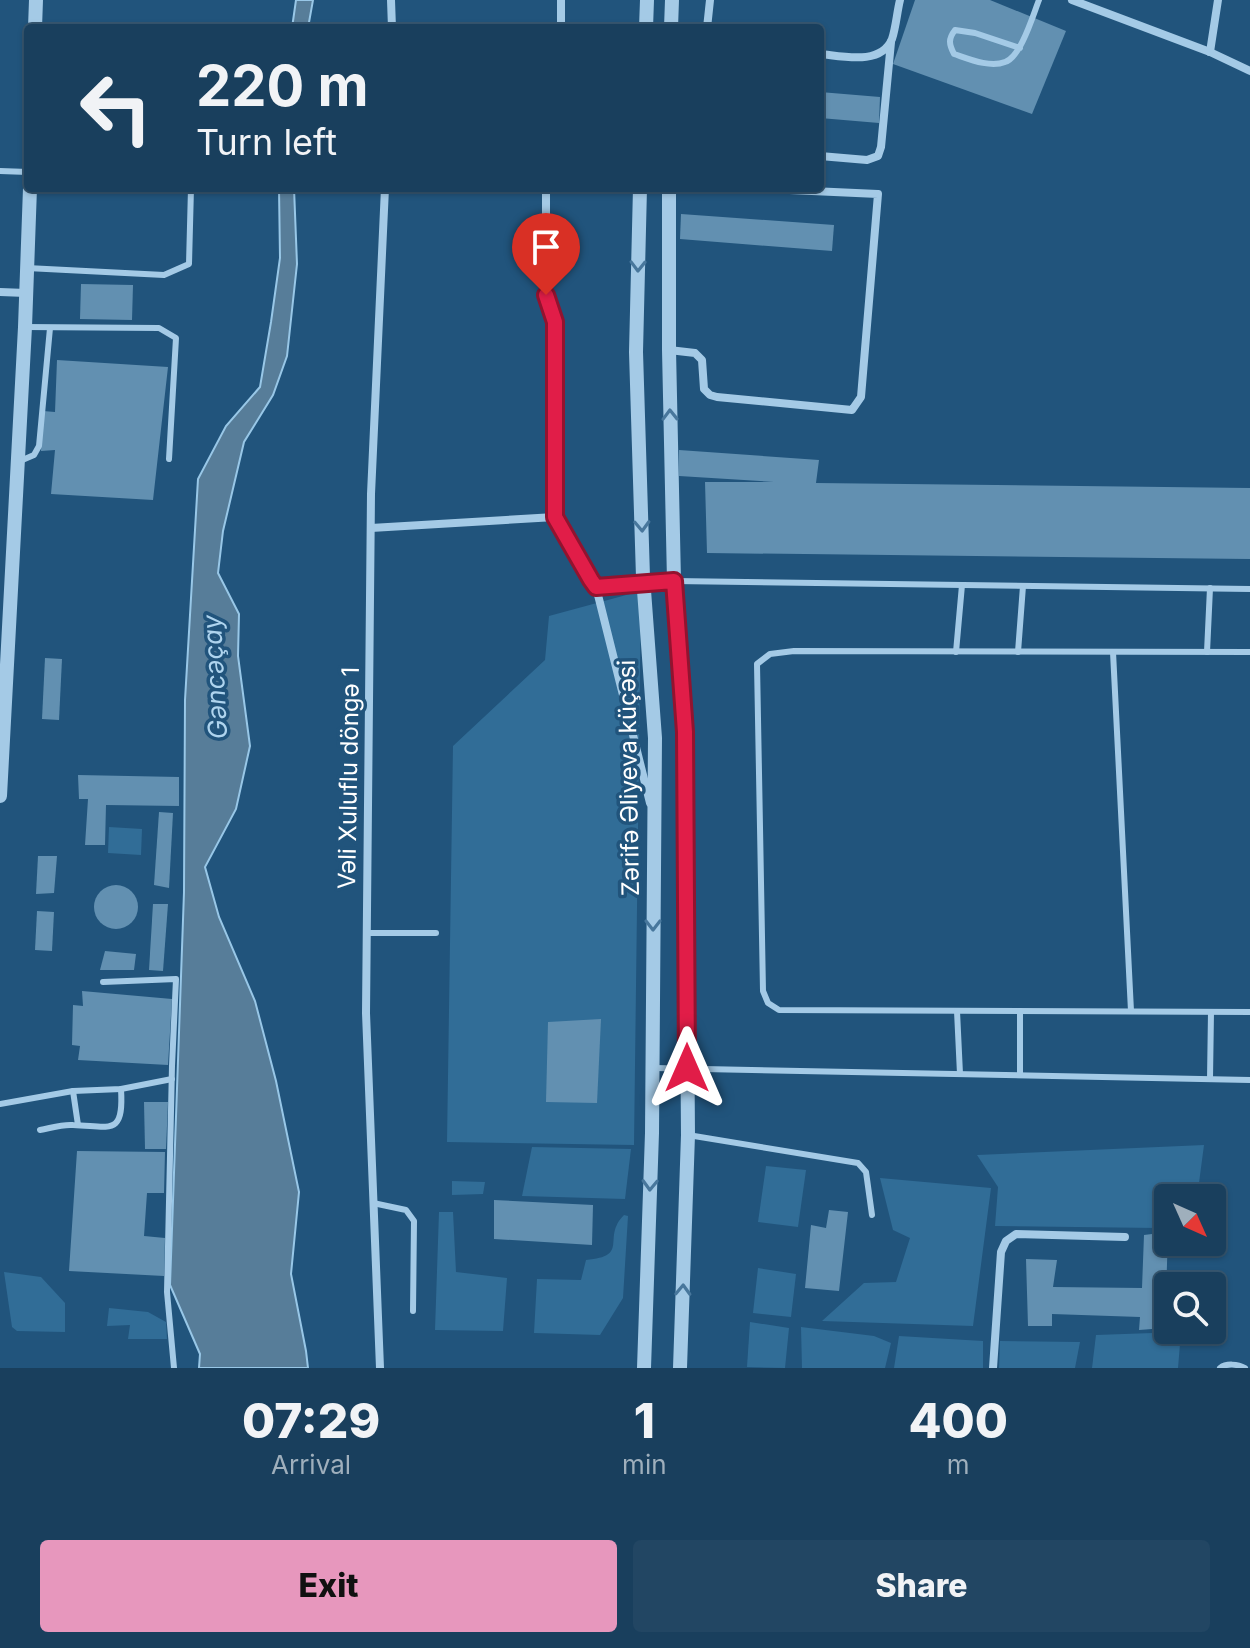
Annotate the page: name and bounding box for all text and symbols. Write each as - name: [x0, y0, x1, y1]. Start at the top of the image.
- text: 220 m: [196, 52, 369, 120]
- icon: left: [64, 56, 168, 160]
- text: Turn left: [196, 120, 337, 164]
- pin: [512, 213, 580, 295]
- icon: arrive: [524, 225, 568, 269]
- one-way arrow: [630, 260, 647, 273]
- one-way arrow: [662, 408, 679, 421]
- one-way arrow: [633, 520, 650, 533]
- water label: Gəncəçay: [196, 613, 233, 740]
- street label: Zərifə Əliyeva küçəsi: [612, 660, 645, 896]
- street label: Vəli Xuluflu döngə 1: [332, 667, 365, 889]
- one-way arrow: [644, 919, 662, 932]
- position arrow: [645, 1026, 729, 1110]
- one-way arrow: [641, 1179, 658, 1192]
- north arrow: [1154, 1184, 1226, 1256]
- map controls: [1154, 1184, 1226, 1344]
- button: search: [1154, 1272, 1226, 1344]
- one-way arrow: [674, 1283, 691, 1296]
- text: 07:29: [242, 1391, 380, 1450]
- text: 1: [634, 1391, 655, 1450]
- text: 400: [909, 1391, 1008, 1450]
- text: Arrival: [271, 1449, 351, 1480]
- text: min: [622, 1449, 667, 1480]
- text: m: [947, 1449, 970, 1480]
- button: Exit: [40, 1540, 617, 1632]
- button: Share: [633, 1540, 1210, 1632]

